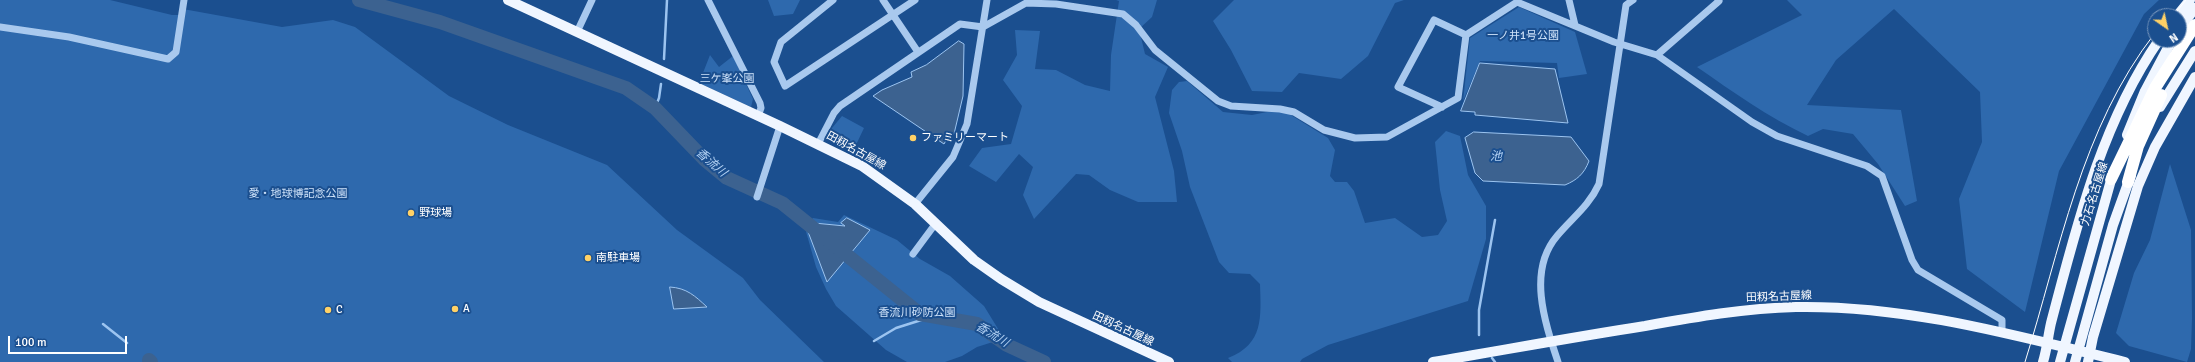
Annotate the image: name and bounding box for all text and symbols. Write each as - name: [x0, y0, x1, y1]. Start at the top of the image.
- north arrow: [2147, 8, 2187, 48]
- park label: 一ノ井1号公園: [1487, 29, 1559, 43]
- text: N: [2167, 30, 2180, 45]
- park label: 三ケ峯公園: [700, 72, 754, 86]
- street label: 田籾名古屋線: [824, 129, 888, 173]
- place label: ファミリーマート: [921, 131, 1009, 145]
- marker: ファミリーマート: [908, 133, 918, 143]
- water label: 香流川: [693, 146, 729, 180]
- water label: 池: [1490, 150, 1502, 164]
- street label: 力石名古屋線: [2079, 161, 2111, 227]
- park label: 愛・地球博記念公園: [249, 187, 347, 201]
- place label: 野球場: [419, 206, 452, 220]
- marker: 野球場: [406, 208, 416, 218]
- place label: 南駐車場: [596, 251, 640, 265]
- marker: 南駐車場: [583, 253, 593, 263]
- street label: 田籾名古屋線: [1746, 289, 1812, 305]
- place label: A: [463, 302, 470, 316]
- place label: C: [336, 303, 343, 317]
- marker: A: [450, 304, 460, 314]
- marker: C: [323, 305, 333, 315]
- park label: 香流川砂防公園: [879, 306, 955, 320]
- street label: 田籾名古屋線: [1090, 309, 1156, 349]
- water label: 香流川: [973, 320, 1011, 350]
- scale bar: [10, 328, 129, 354]
- text: 100 m: [15, 335, 47, 350]

